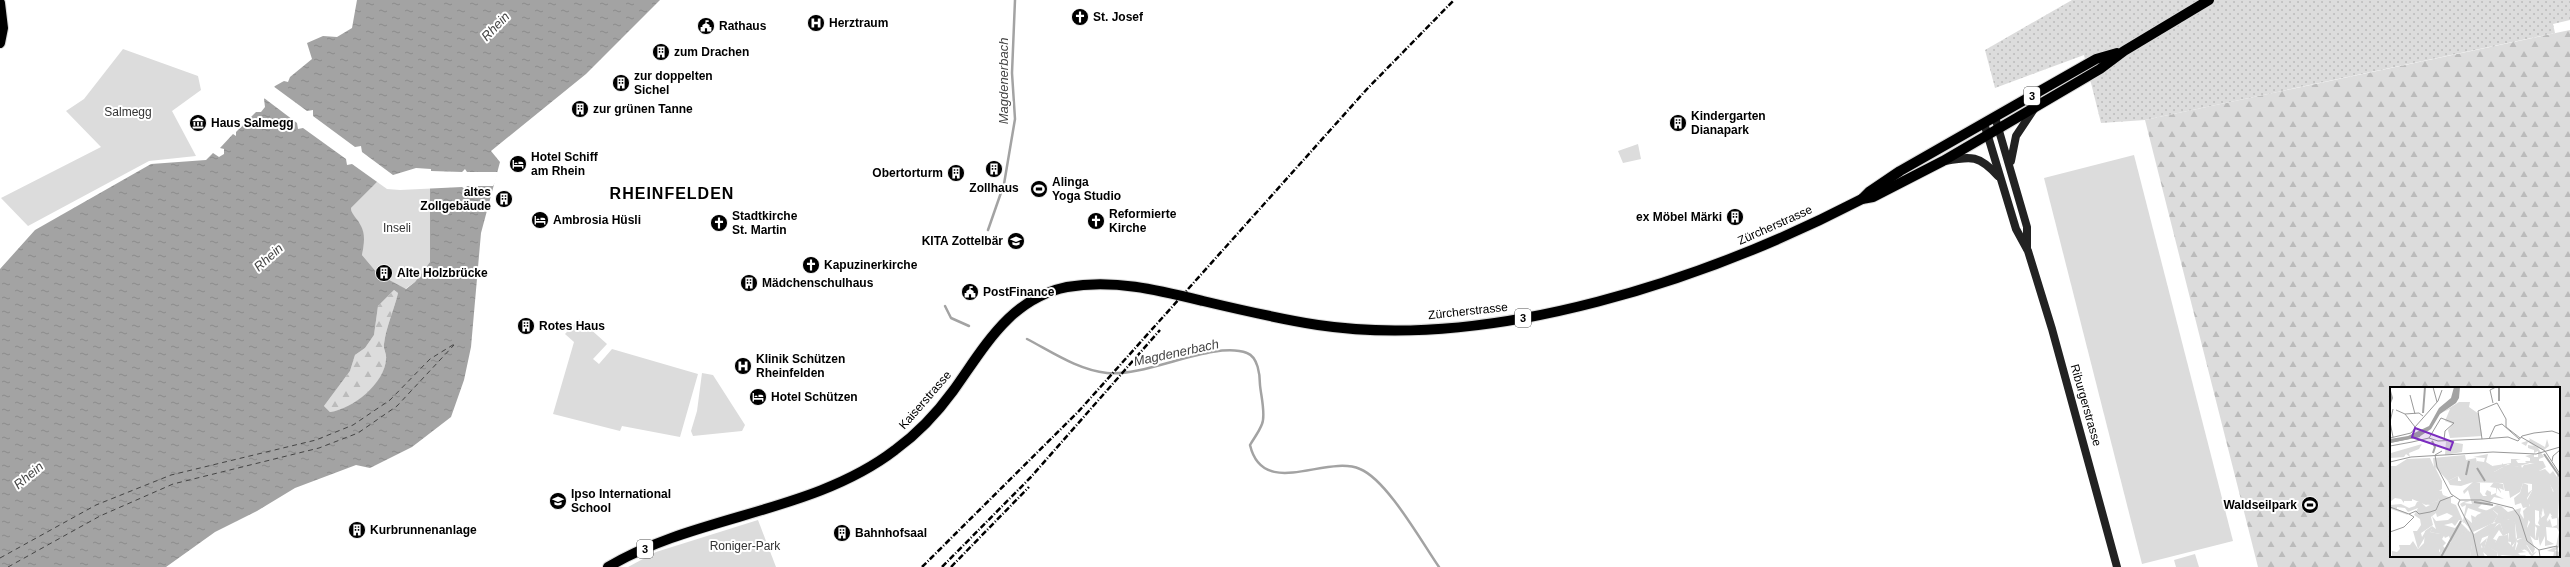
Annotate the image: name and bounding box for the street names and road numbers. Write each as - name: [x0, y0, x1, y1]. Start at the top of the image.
- road number: 3: [2024, 87, 2040, 105]
- street label: Zürcherstrasse: [1736, 202, 1815, 248]
- street label: Zürcherstrasse: [1427, 300, 1509, 322]
- road number: 3: [1515, 309, 1531, 327]
- street label: Riburgerstrasse: [2068, 362, 2104, 448]
- street label: Kaiserstrasse: [896, 368, 954, 432]
- road number: 3: [637, 540, 653, 558]

